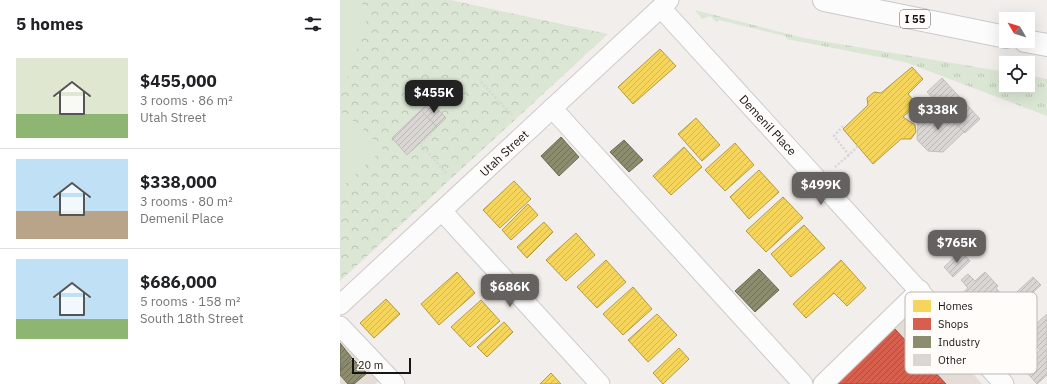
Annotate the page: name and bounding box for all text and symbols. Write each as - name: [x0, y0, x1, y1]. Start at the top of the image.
- road number: I 55: [900, 10, 930, 28]
- north arrow: [999, 12, 1035, 48]
- map controls: [999, 12, 1035, 92]
- text: 5 homes: [16, 13, 83, 35]
- icon: filters: [302, 13, 324, 35]
- button: locate: [999, 56, 1035, 92]
- text: $455,000: [140, 70, 217, 92]
- icon: home: [48, 74, 96, 122]
- pin: $455K: [406, 80, 462, 114]
- text: $455K: [414, 84, 454, 101]
- text: 3 rooms · 86 m²: [140, 92, 233, 109]
- street label: Demenil Place: [736, 92, 800, 159]
- pin: $338K: [910, 97, 966, 131]
- text: $338K: [918, 101, 958, 118]
- text: Utah Street: [140, 109, 206, 126]
- street label: Utah Street: [476, 127, 532, 179]
- text: $338,000: [140, 171, 217, 193]
- pin: $499K: [793, 172, 849, 206]
- icon: home: [48, 175, 96, 223]
- text: $499K: [801, 176, 841, 193]
- text: 3 rooms · 80 m²: [140, 193, 233, 210]
- text: Demenil Place: [140, 210, 224, 227]
- pin: $765K: [929, 230, 985, 264]
- text: $765K: [937, 234, 977, 251]
- text: $686,000: [140, 271, 217, 293]
- pin: $686K: [482, 274, 538, 308]
- icon: home: [48, 275, 96, 323]
- text: $686K: [490, 278, 530, 295]
- legend: [905, 292, 1037, 374]
- text: 5 rooms · 158 m²: [140, 293, 241, 310]
- text: Homes: [938, 299, 973, 313]
- text: South 18th Street: [140, 310, 244, 327]
- text: Shops: [938, 317, 969, 331]
- text: Industry: [938, 335, 981, 349]
- text: Other: [938, 353, 966, 367]
- scale bar: [352, 356, 411, 375]
- text: 20 m: [358, 358, 383, 372]

